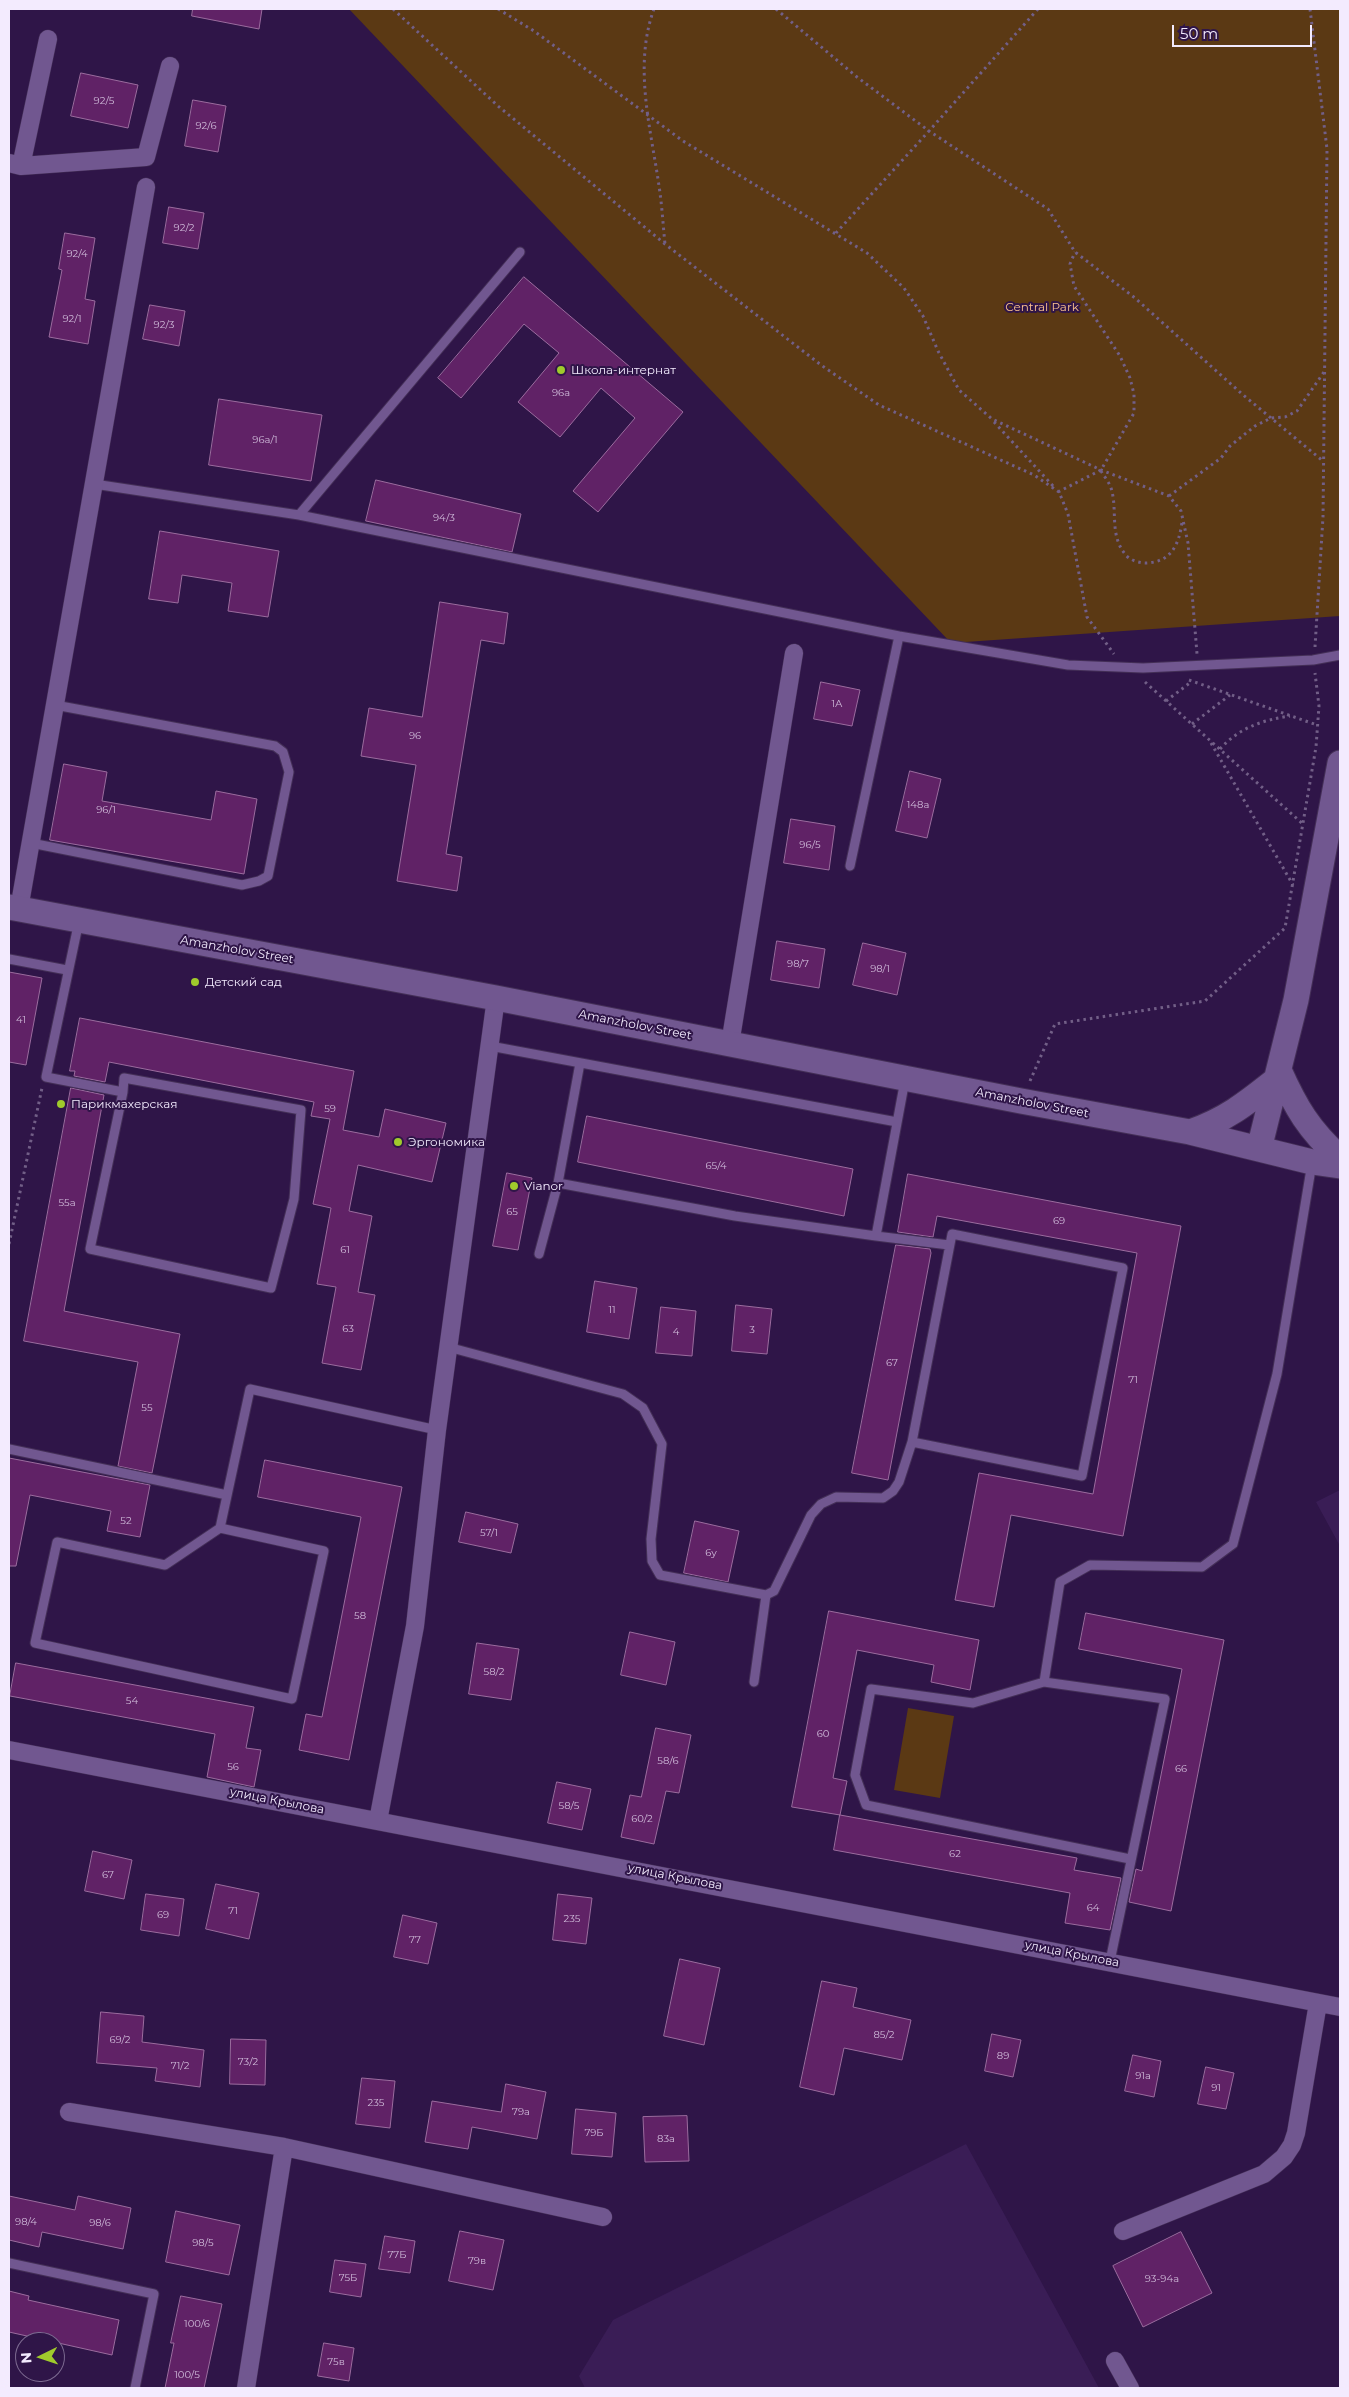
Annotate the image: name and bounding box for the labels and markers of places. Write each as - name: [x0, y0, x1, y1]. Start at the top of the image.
- place label: Школа-интернат: [571, 363, 676, 377]
- marker: Школа-интернат: [555, 364, 567, 376]
- place label: Детский сад: [205, 975, 282, 989]
- marker: Детский сад: [189, 976, 201, 988]
- place label: Парикмахерская: [71, 1097, 177, 1111]
- marker: Парикмахерская: [55, 1098, 67, 1110]
- place label: Эргономика: [408, 1135, 485, 1149]
- marker: Эргономика: [392, 1136, 404, 1148]
- place label: Vianor: [524, 1179, 563, 1193]
- marker: Vianor: [508, 1180, 520, 1192]

